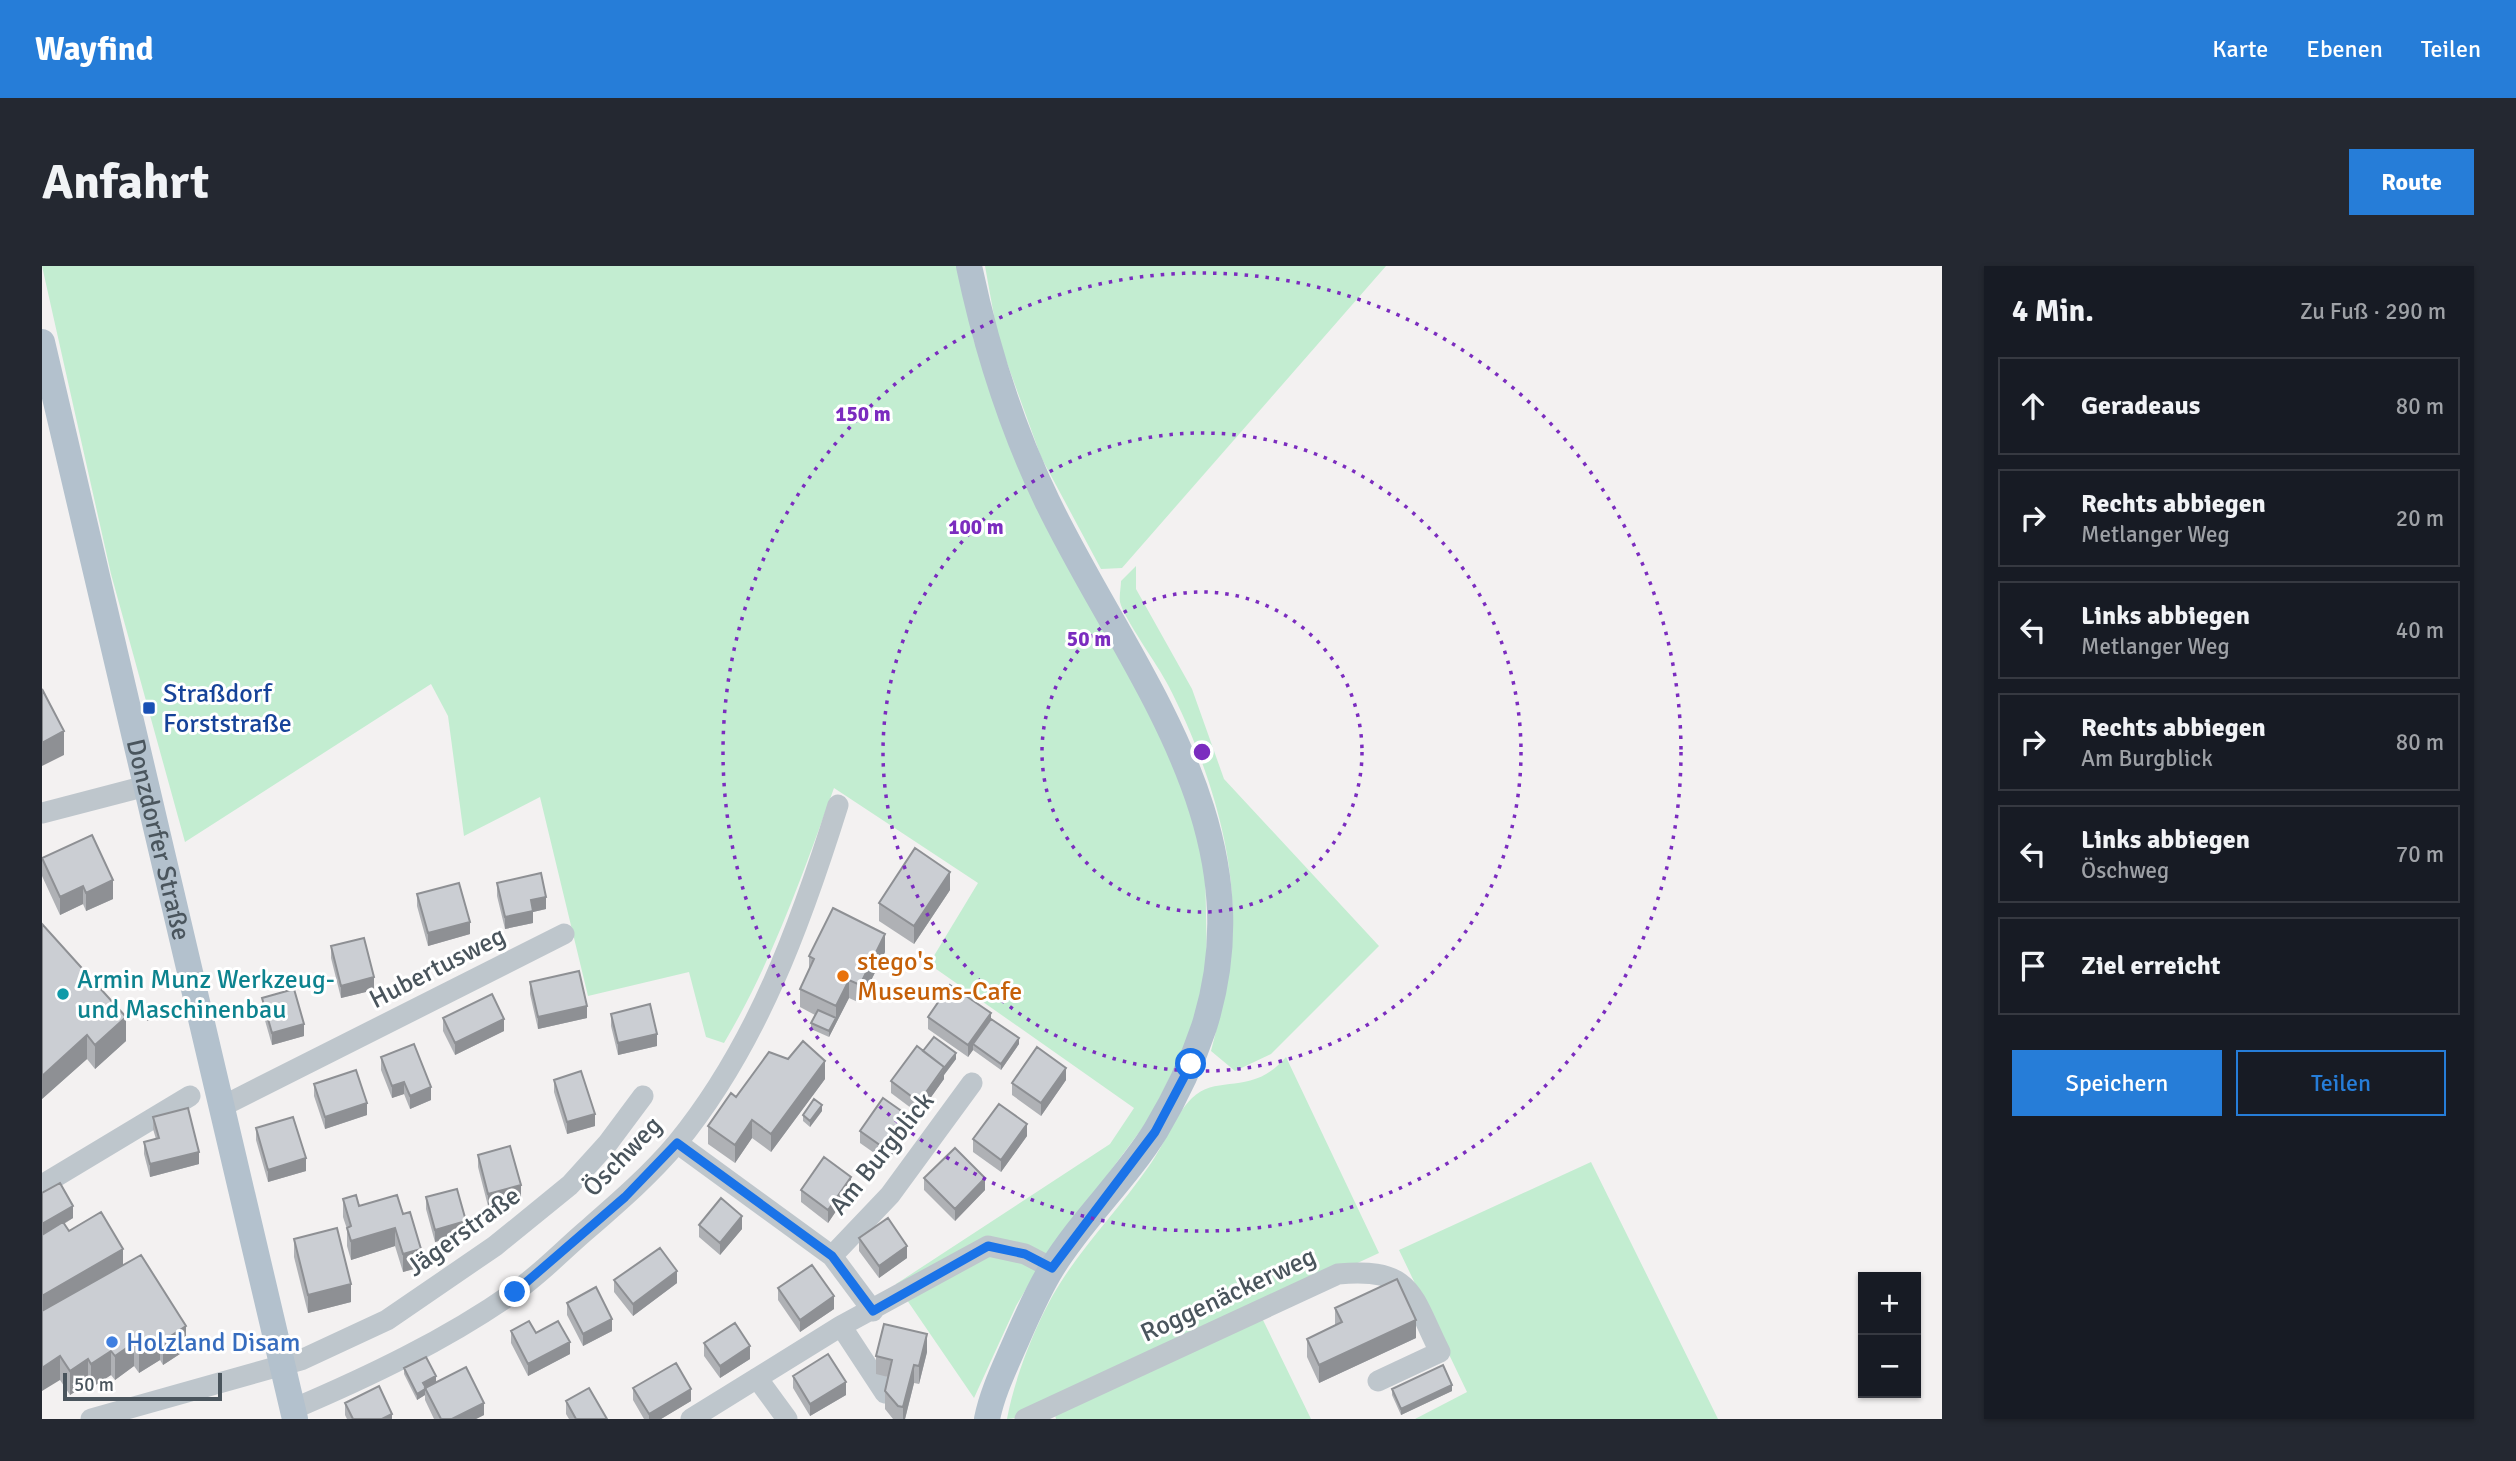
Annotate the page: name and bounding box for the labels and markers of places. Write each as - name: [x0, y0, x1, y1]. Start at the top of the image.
- place label: Straßdorf Forststraße: [163, 678, 292, 740]
- marker: Straßdorf Forststraße: [141, 700, 157, 716]
- centre of rings: [1190, 740, 1214, 764]
- place label: stego's Museums-Cafe: [857, 946, 1022, 1008]
- place label: Armin Munz Werkzeug- und Maschinenbau: [77, 964, 335, 1026]
- marker: stego's Museums-Cafe: [835, 968, 851, 984]
- marker: Armin Munz Werkzeug- und Maschinenbau: [55, 986, 71, 1002]
- place label: Holzland Disam: [126, 1327, 300, 1359]
- marker: Holzland Disam: [104, 1334, 120, 1350]

